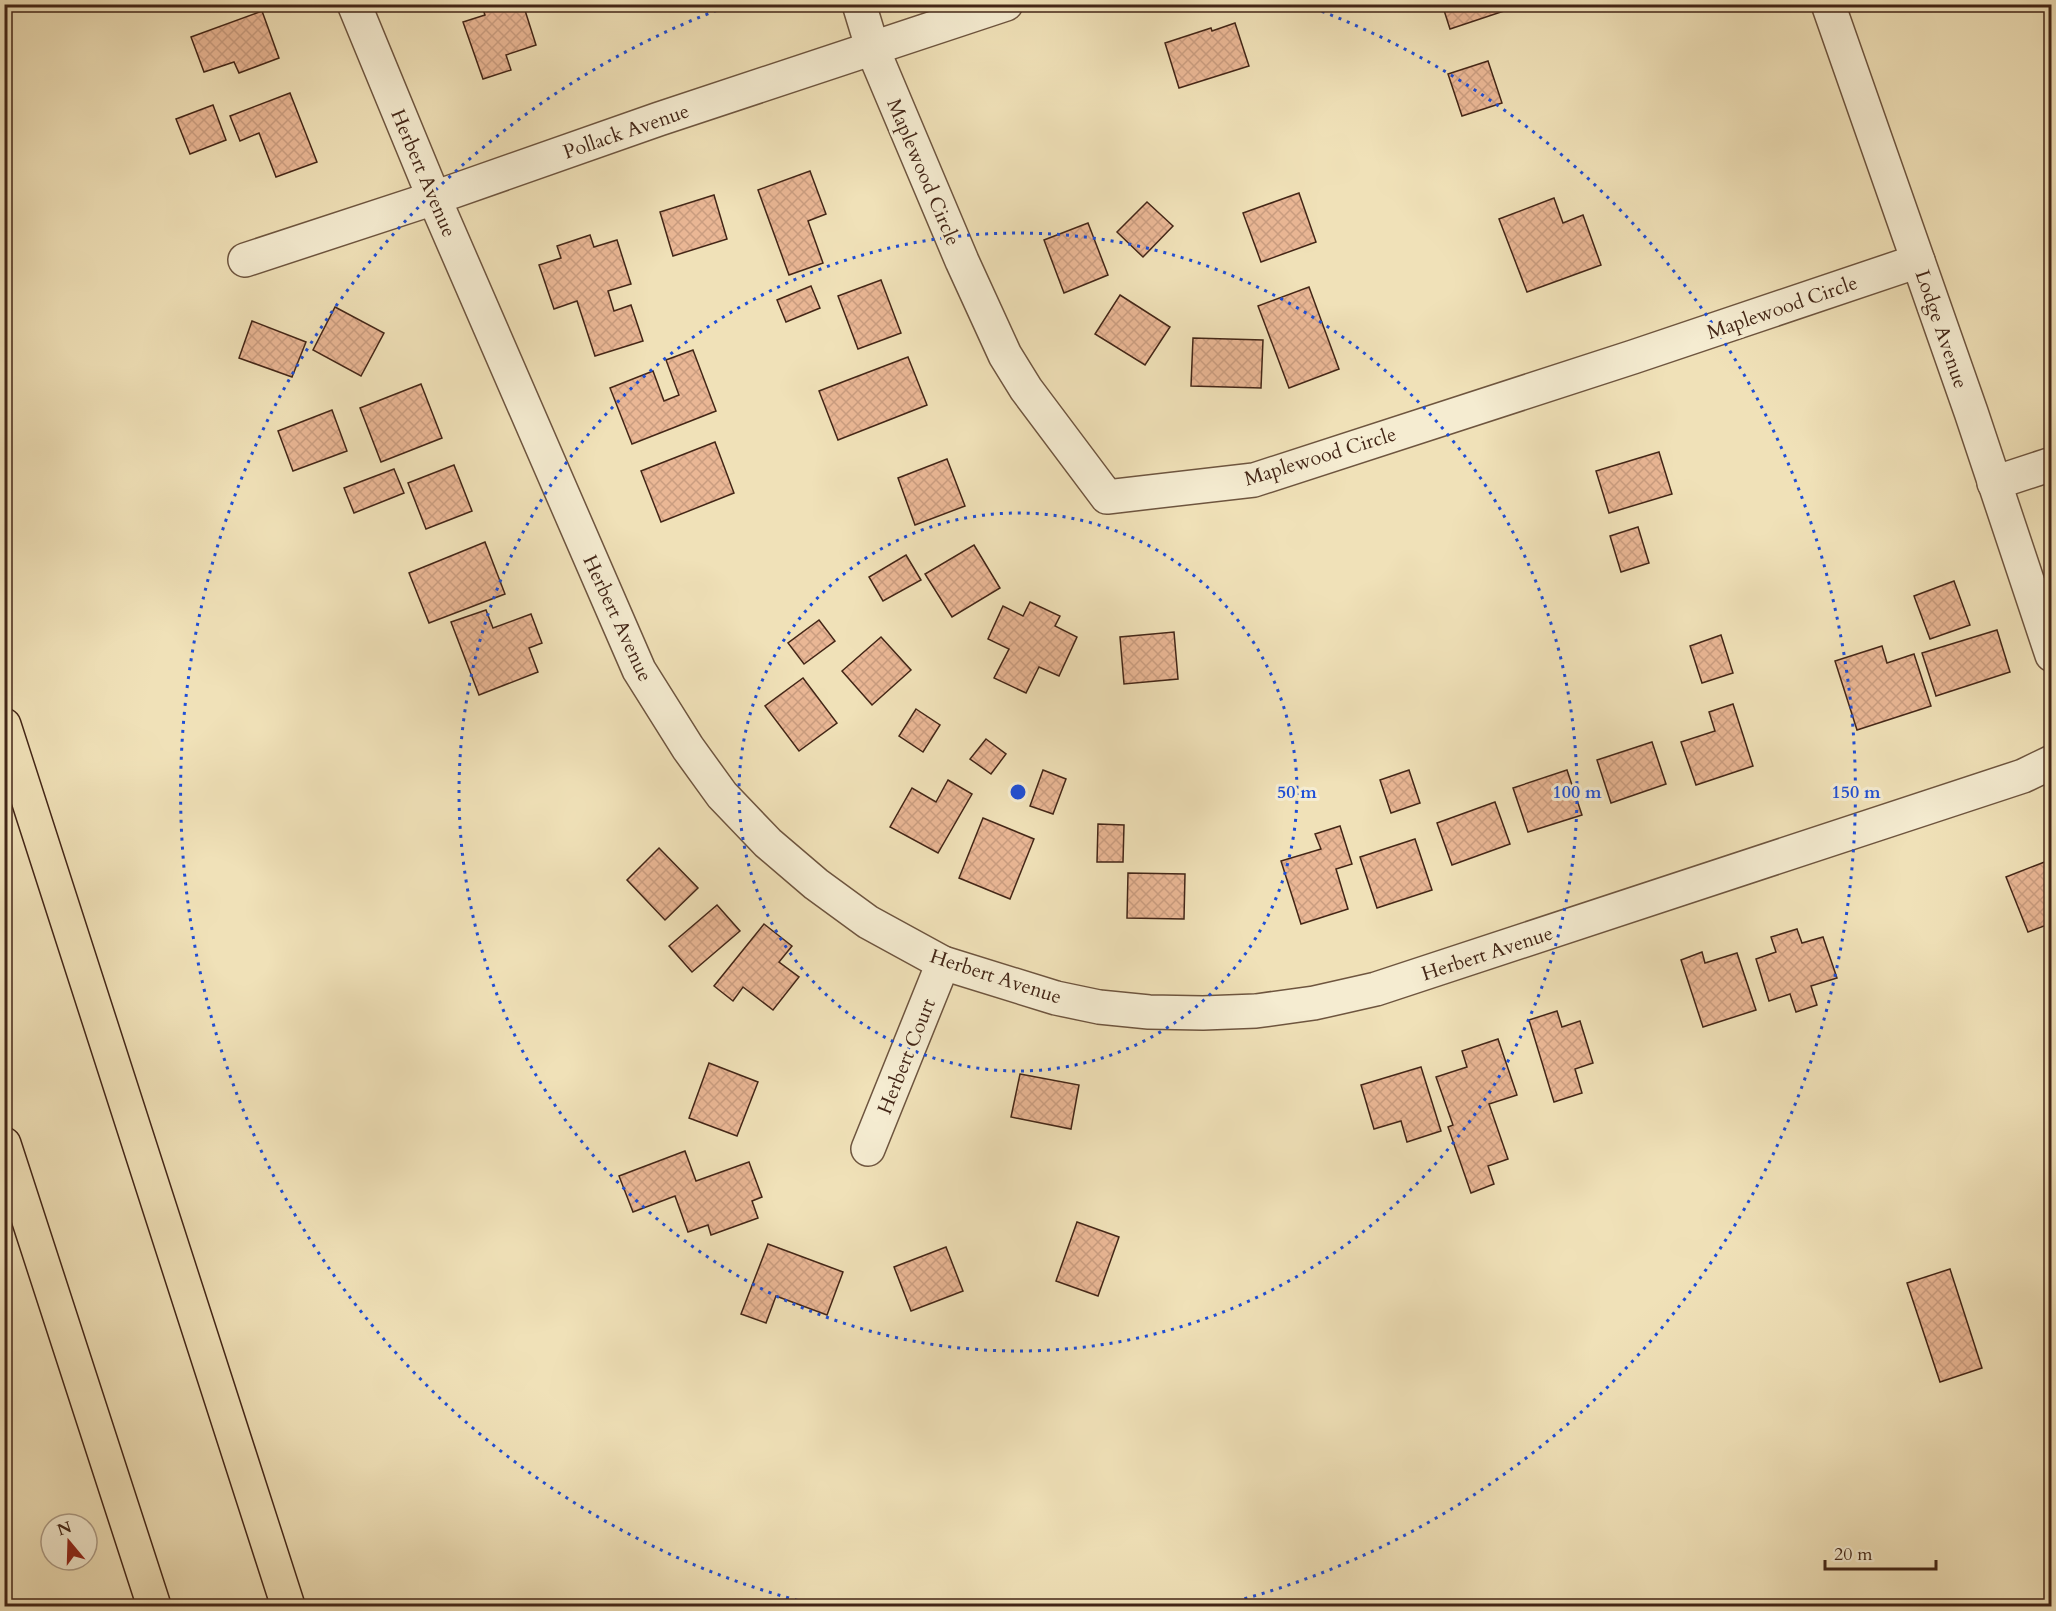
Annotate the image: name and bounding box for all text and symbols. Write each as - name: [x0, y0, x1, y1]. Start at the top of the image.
- street label: Maplewood Circle: [880, 94, 967, 250]
- street label: Pollack Avenue: [560, 97, 693, 166]
- street label: Herbert Avenue: [384, 105, 463, 241]
- street label: Lodge Avenue: [1909, 266, 1974, 392]
- street label: Maplewood Circle: [1703, 269, 1861, 346]
- street label: Maplewood Circle: [1241, 421, 1399, 492]
- street label: Herbert Avenue: [576, 551, 659, 686]
- text: 50 m: [1277, 780, 1317, 805]
- text: 100 m: [1552, 780, 1602, 805]
- text: 150 m: [1831, 780, 1881, 805]
- centre of rings: [1008, 782, 1028, 802]
- street label: Herbert Avenue: [1418, 920, 1556, 987]
- street label: Herbert Avenue: [927, 943, 1065, 1010]
- street label: Herbert Court: [871, 994, 942, 1118]
- north arrow: [39, 1512, 99, 1572]
- text: N: [54, 1516, 75, 1541]
- scale bar: [1825, 1533, 1936, 1571]
- text: 20 m: [1834, 1542, 1873, 1567]

